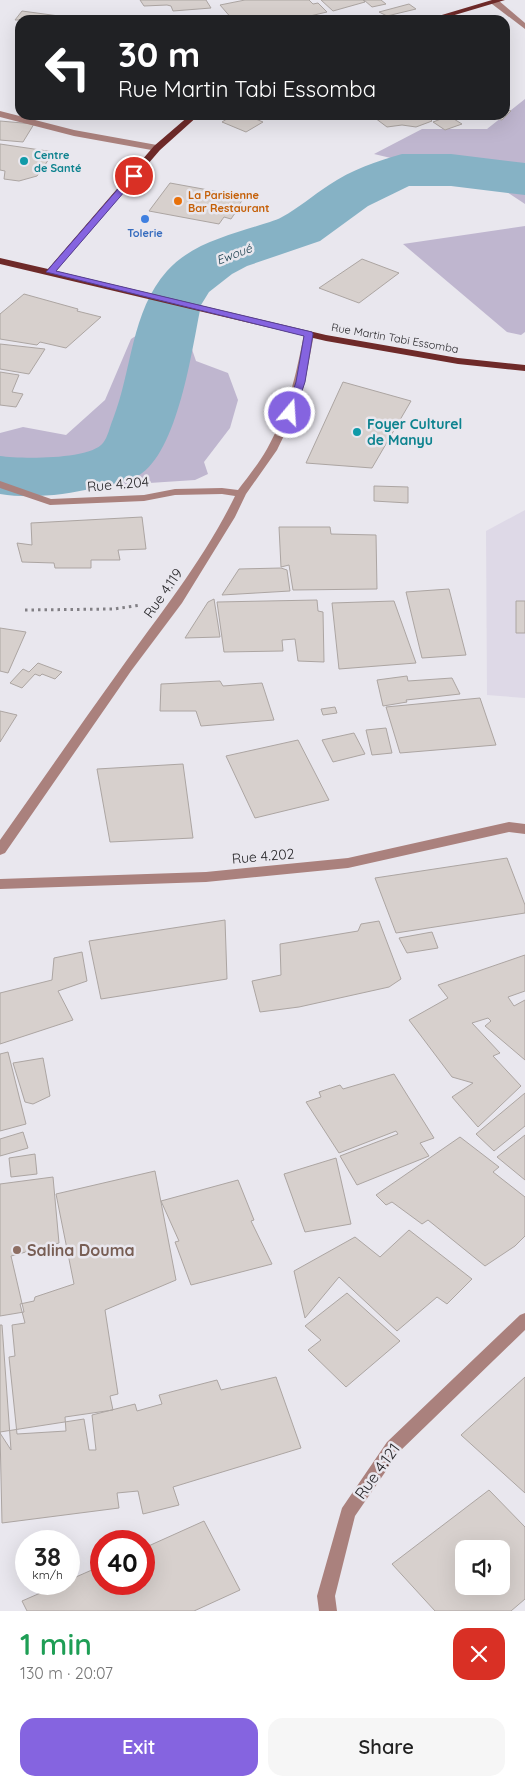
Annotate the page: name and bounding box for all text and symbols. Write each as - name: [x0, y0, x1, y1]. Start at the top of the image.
- text: 30 m: [118, 32, 200, 76]
- icon: left: [35, 35, 100, 100]
- text: Rue Martin Tabi Essomba: [118, 75, 376, 103]
- place label: Centre de Santé: [34, 148, 82, 175]
- marker: Centre de Santé: [18, 155, 30, 167]
- pin: [113, 155, 155, 197]
- icon: arrive: [120, 162, 148, 190]
- place label: La Parisienne Bar Restaurant: [188, 188, 270, 215]
- marker: La Parisienne Bar Restaurant: [172, 195, 184, 207]
- marker: Tolerie: [139, 213, 151, 225]
- place label: Tolerie: [127, 226, 163, 240]
- water label: Ewoué: [214, 240, 255, 268]
- street label: Rue Martin Tabi Essomba: [330, 320, 460, 356]
- position arrow: [263, 386, 315, 438]
- place label: Foyer Culturel de Manyu: [367, 415, 462, 449]
- marker: Foyer Culturel de Manyu: [351, 426, 363, 438]
- street label: Rue 4.204: [86, 472, 150, 496]
- street label: Rue 4.119: [139, 565, 187, 621]
- street label: Rue 4.202: [231, 844, 295, 868]
- place label: Salina Douma: [27, 1240, 135, 1260]
- marker: Salina Douma: [11, 1244, 23, 1256]
- street label: Rue 4.121: [350, 1439, 404, 1503]
- speed limit sign: 40: [90, 1530, 155, 1595]
- map controls: [455, 1540, 510, 1595]
- button: sound: [455, 1540, 510, 1595]
- text: 38: [34, 1541, 61, 1572]
- text: km/h: [32, 1567, 63, 1582]
- text: 1 min: [20, 1625, 92, 1663]
- button: close: [453, 1628, 505, 1680]
- text: 130 m · 20:07: [20, 1663, 113, 1683]
- button: Exit: [20, 1718, 258, 1776]
- button: Share: [268, 1718, 505, 1776]

